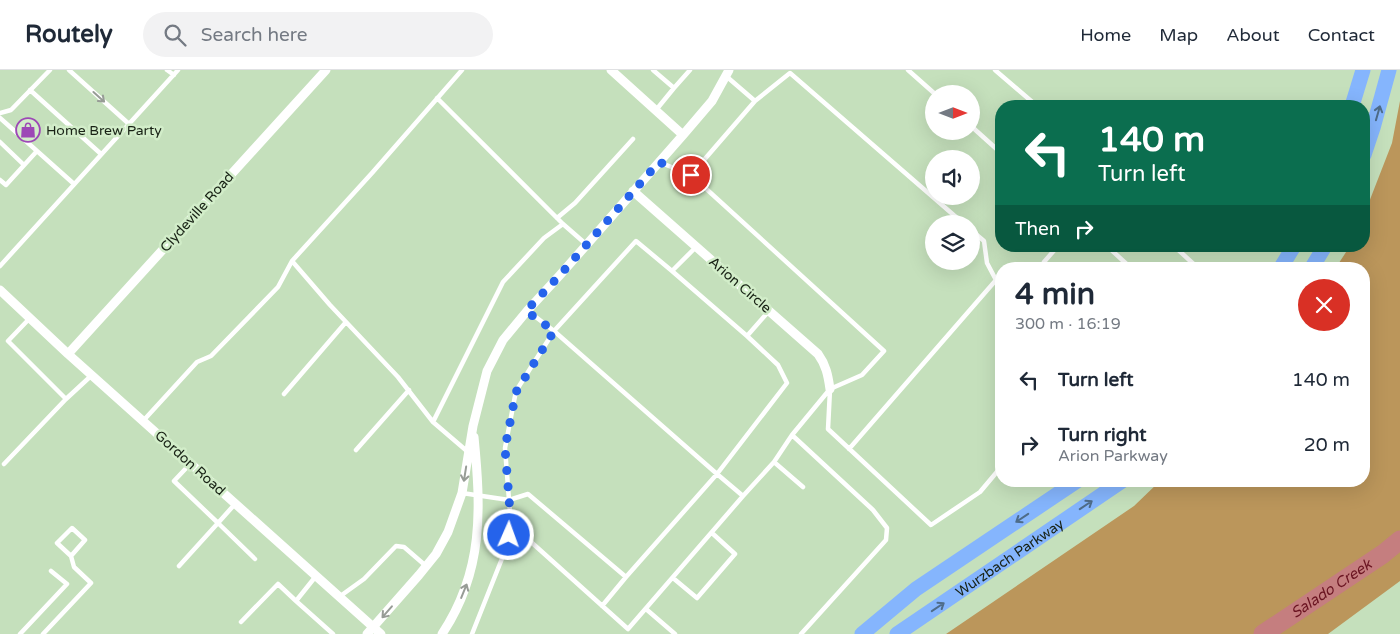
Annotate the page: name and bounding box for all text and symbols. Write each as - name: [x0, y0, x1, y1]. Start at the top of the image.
- search box: [143, 12, 493, 57]
- text: Routely: [25, 20, 113, 49]
- icon: search: [161, 21, 189, 49]
- text: Search here: [201, 24, 308, 46]
- text: Home: [1080, 24, 1131, 46]
- text: Map: [1159, 24, 1198, 46]
- text: About: [1226, 24, 1280, 46]
- text: Contact: [1308, 24, 1375, 46]
- north arrow: [925, 85, 980, 140]
- map controls: [925, 85, 980, 270]
- one-way arrow: [92, 91, 105, 103]
- one-way arrow: [1373, 105, 1383, 121]
- shop icon: Home Brew Party: [15, 117, 41, 143]
- text: 140 m: [1098, 119, 1205, 161]
- icon: left: [1015, 120, 1080, 185]
- place label: Home Brew Party: [46, 122, 162, 139]
- button: sound: [925, 150, 980, 205]
- pin: [670, 154, 712, 196]
- icon: arrive: [677, 161, 705, 189]
- text: Turn left: [1098, 161, 1186, 187]
- street label: Clydeville Road: [157, 168, 237, 256]
- button: layers: [925, 215, 980, 270]
- icon: right: [1070, 215, 1098, 243]
- text: Then: [1015, 218, 1060, 240]
- street label: Arion Circle: [705, 253, 775, 317]
- text: 4 min: [1015, 276, 1095, 313]
- button: close: [1298, 279, 1350, 331]
- text: 300 m · 16:19: [1015, 314, 1121, 334]
- icon: left: [1015, 366, 1043, 394]
- text: Turn left: [1058, 369, 1134, 391]
- text: 140 m: [1292, 369, 1350, 391]
- text: Turn right: [1058, 424, 1146, 446]
- street label: Gordon Road: [151, 427, 229, 499]
- icon: right: [1015, 431, 1043, 459]
- text: 20 m: [1304, 434, 1350, 456]
- text: Arion Parkway: [1058, 446, 1168, 466]
- one-way arrow: [460, 465, 470, 481]
- one-way arrow: [1079, 500, 1093, 510]
- position arrow: [482, 508, 534, 560]
- one-way arrow: [1015, 513, 1029, 523]
- street label: Wurzbach Parkway: [952, 515, 1067, 600]
- water label: Salado Creek: [1287, 554, 1377, 622]
- one-way arrow: [459, 584, 469, 599]
- one-way arrow: [930, 602, 944, 612]
- one-way arrow: [381, 606, 392, 619]

